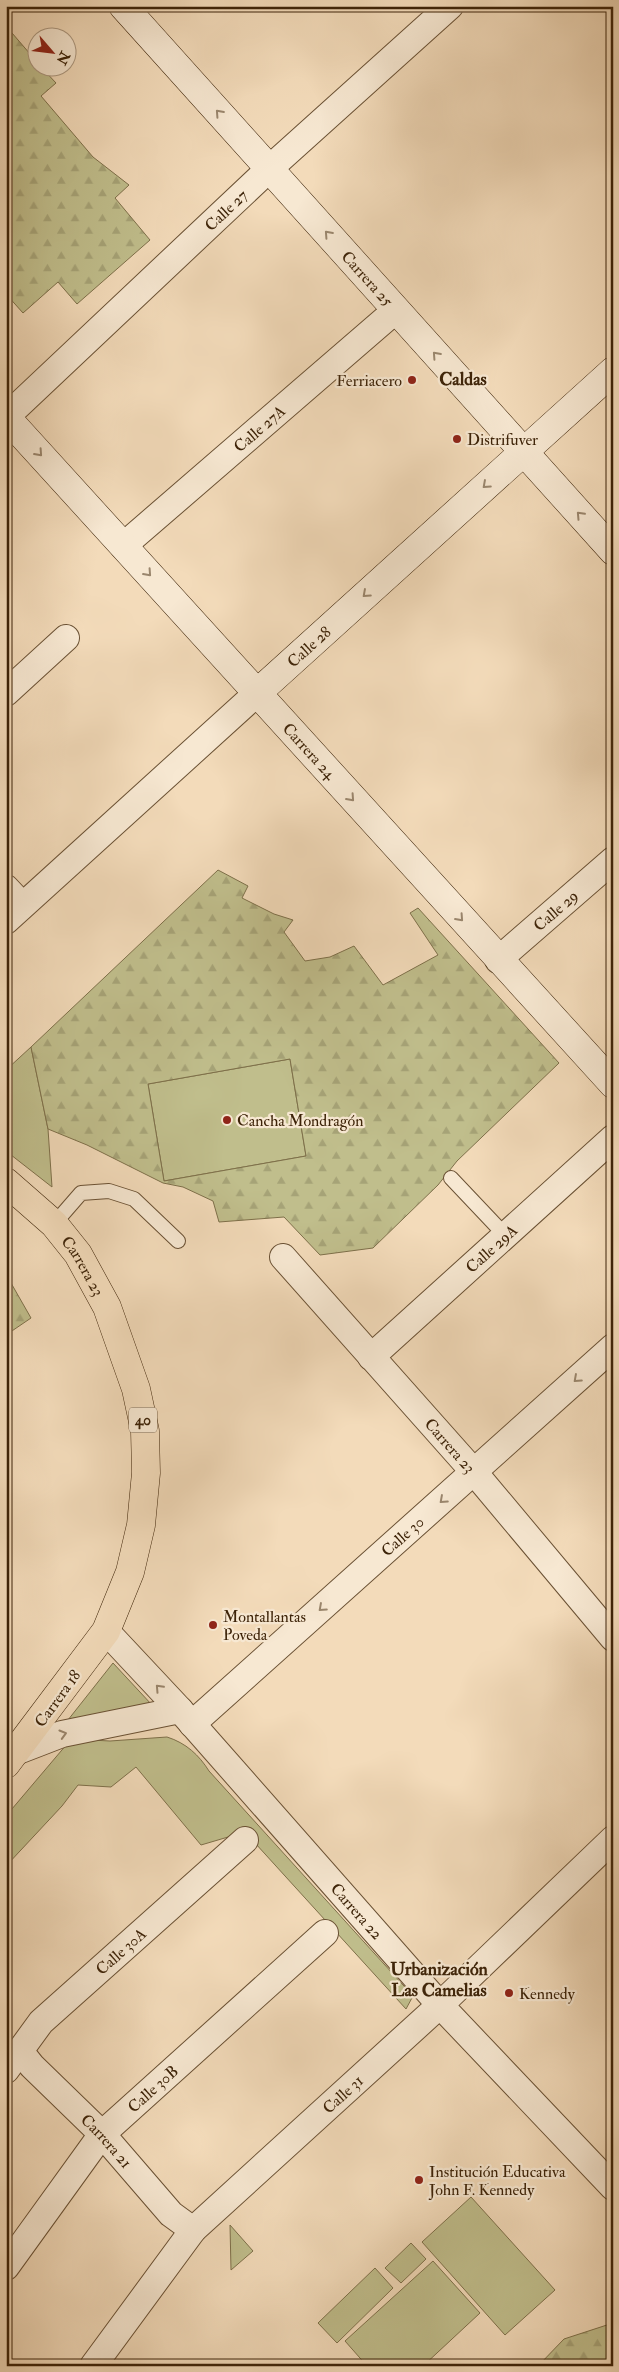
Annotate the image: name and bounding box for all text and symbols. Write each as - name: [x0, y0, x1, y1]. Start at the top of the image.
- north arrow: [28, 28, 78, 78]
- text: N: [52, 47, 74, 68]
- one-way arrow: [216, 110, 225, 119]
- street label: Calle 27: [201, 185, 253, 236]
- one-way arrow: [324, 231, 333, 240]
- street label: Carrera 25: [337, 247, 397, 311]
- one-way arrow: [433, 352, 442, 361]
- district label: Caldas: [439, 368, 487, 391]
- place label: Ferriacero: [336, 371, 402, 391]
- marker: Ferriacero: [406, 374, 418, 386]
- street label: Calle 27A: [230, 401, 290, 457]
- place label: Distrifuver: [467, 430, 538, 450]
- marker: Distrifuver: [451, 433, 463, 445]
- one-way arrow: [33, 448, 42, 457]
- one-way arrow: [483, 480, 492, 489]
- one-way arrow: [577, 512, 586, 521]
- one-way arrow: [142, 568, 151, 577]
- one-way arrow: [362, 589, 371, 598]
- street label: Calle 28: [283, 622, 336, 672]
- street label: Carrera 24: [278, 719, 341, 785]
- one-way arrow: [345, 792, 354, 801]
- street label: Calle 29: [530, 886, 582, 936]
- one-way arrow: [454, 913, 463, 922]
- place label: Cancha Mondragón: [237, 1111, 364, 1131]
- marker: Cancha Mondragón: [221, 1114, 233, 1126]
- street label: Calle 29A: [462, 1221, 522, 1278]
- street label: Carrera 23: [56, 1232, 108, 1300]
- one-way arrow: [573, 1374, 582, 1383]
- road number: 40: [129, 1408, 157, 1432]
- street label: Carrera 23: [420, 1414, 479, 1478]
- one-way arrow: [439, 1494, 448, 1503]
- street label: Calle 30: [377, 1512, 428, 1561]
- one-way arrow: [318, 1602, 327, 1611]
- place label: Montallantas Poveda: [223, 1607, 306, 1645]
- marker: Montallantas Poveda: [207, 1619, 219, 1631]
- street label: Carrera 18: [30, 1666, 86, 1731]
- one-way arrow: [156, 1685, 165, 1694]
- one-way arrow: [59, 1729, 68, 1740]
- street label: Carrera 22: [326, 1879, 387, 1944]
- street label: Calle 30A: [92, 1924, 151, 1980]
- district label: Urbanización Las Camelias: [390, 1958, 489, 2002]
- place label: Kennedy: [519, 1984, 576, 2004]
- marker: Kennedy: [503, 1987, 515, 1999]
- street label: Calle 30B: [124, 2061, 183, 2117]
- street label: Calle 31: [319, 2071, 368, 2118]
- street label: Carrera 21: [76, 2110, 136, 2173]
- place label: Institución Educativa John F. Kennedy: [428, 2162, 566, 2201]
- marker: Institución Educativa John F. Kennedy: [413, 2174, 425, 2186]

